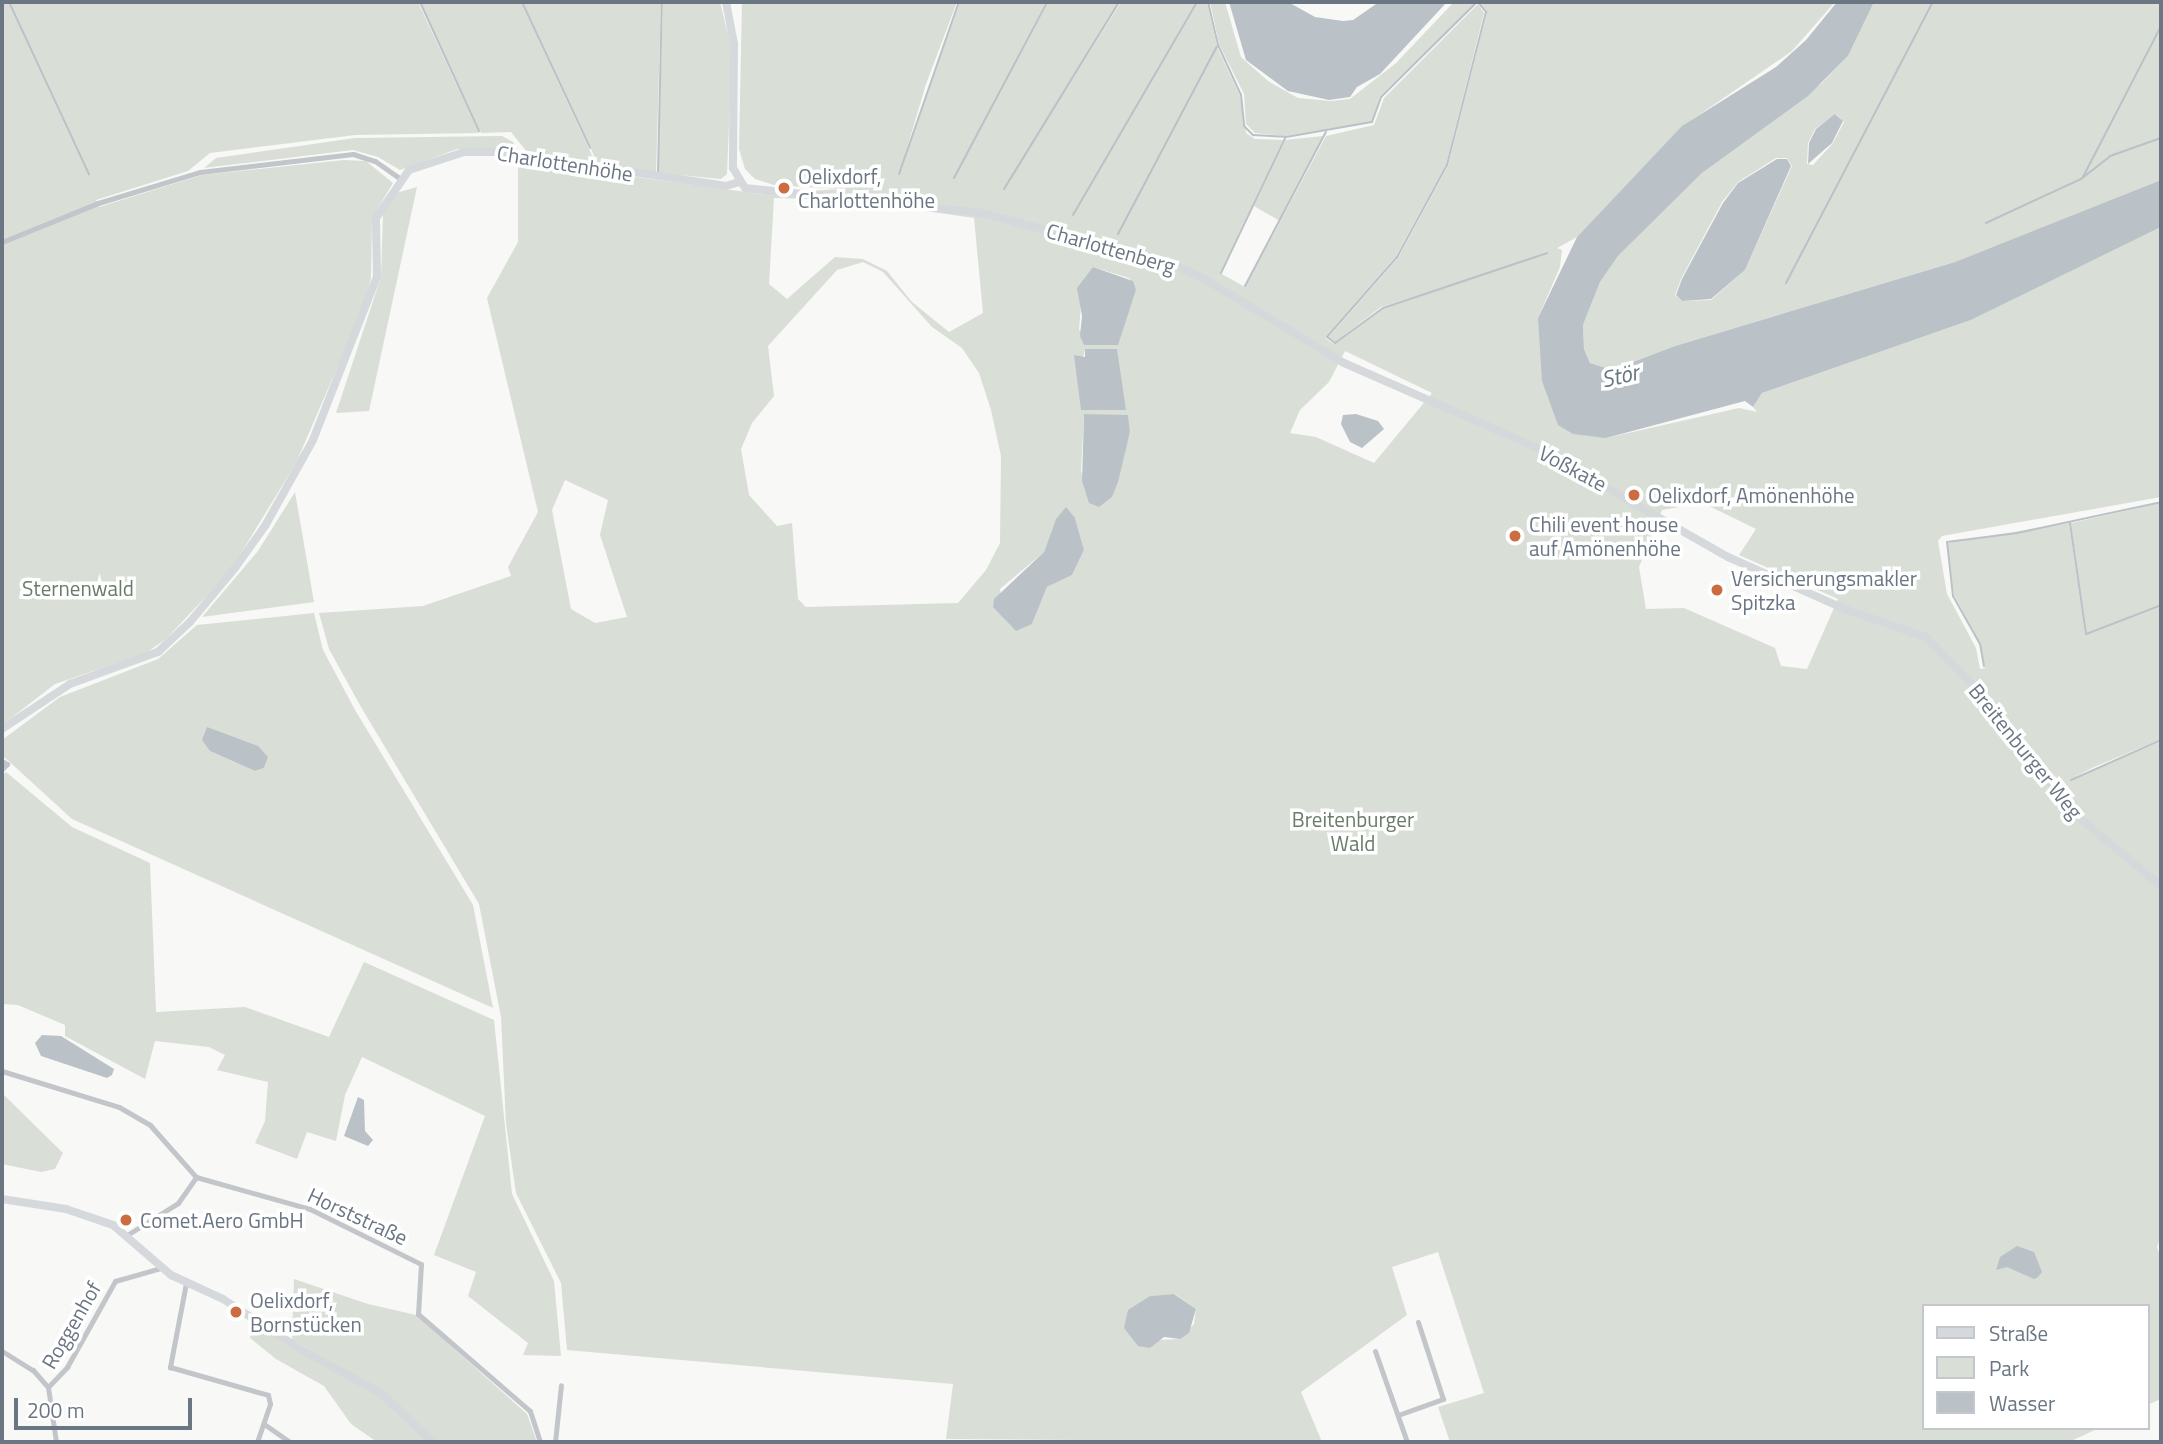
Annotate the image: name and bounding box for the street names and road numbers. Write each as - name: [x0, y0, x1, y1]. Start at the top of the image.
- street label: Charlottenhöhe: [495, 140, 635, 186]
- street label: Charlottenberg: [1044, 218, 1178, 278]
- street label: Voßkate: [1535, 440, 1611, 496]
- street label: Breitenburger Weg: [1964, 678, 2088, 824]
- street label: Horststraße: [304, 1182, 412, 1250]
- street label: Roggenhof: [36, 1277, 106, 1373]

